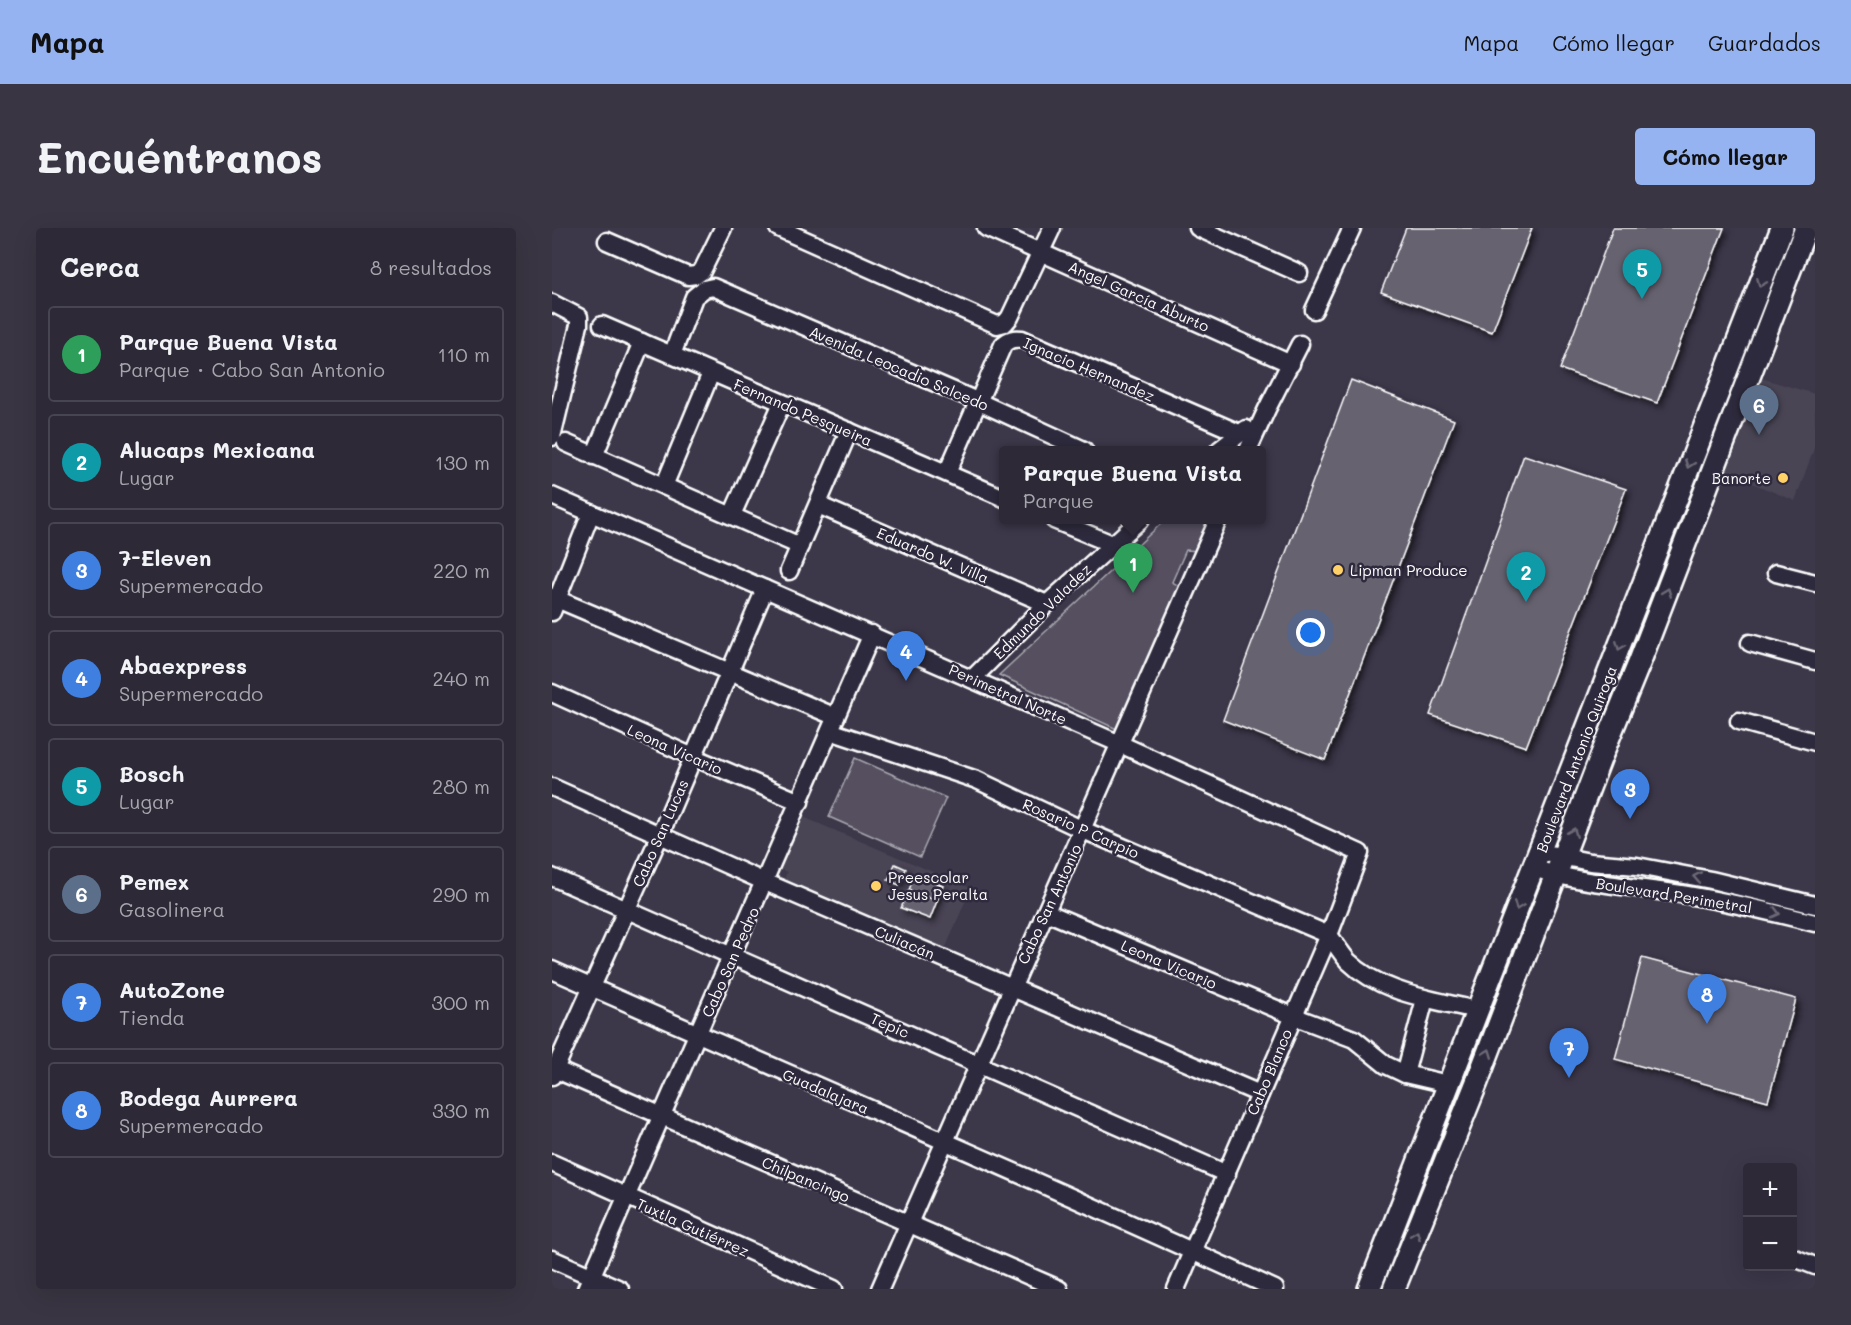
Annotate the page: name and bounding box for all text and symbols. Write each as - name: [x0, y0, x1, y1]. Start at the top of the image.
- text: Mapa: [30, 24, 105, 60]
- text: Mapa: [1463, 29, 1519, 56]
- text: Cómo llegar: [1552, 29, 1675, 56]
- text: Guardados: [1708, 29, 1821, 56]
- button: Cómo llegar: [1635, 128, 1815, 185]
- text: Encuéntranos: [36, 129, 322, 184]
- text: Cerca: [60, 250, 140, 284]
- pin: 5: [1622, 250, 1662, 299]
- text: 8 resultados: [370, 254, 492, 280]
- street label: Angel García Aburto: [1065, 256, 1213, 336]
- one-way arrow: [1756, 276, 1768, 287]
- street label: Avenida Leocadio Salcedo: [806, 321, 992, 415]
- text: Parque Buena Vista: [119, 327, 338, 356]
- street label: Ignacio Hernandez: [1020, 332, 1158, 406]
- text: 1: [77, 341, 86, 367]
- text: 110 m: [437, 341, 490, 367]
- text: Parque · Cabo San Antonio: [119, 356, 385, 382]
- street label: Fernando Pesqueira: [731, 374, 875, 450]
- pin: 6: [1740, 386, 1778, 435]
- text: Alucaps Mexicana: [119, 435, 315, 464]
- popup: [999, 446, 1266, 524]
- text: 2: [76, 449, 87, 475]
- text: 130 m: [435, 449, 490, 475]
- text: Parque Buena Vista: [1023, 458, 1242, 487]
- one-way arrow: [1684, 458, 1696, 469]
- text: Lugar: [119, 464, 175, 490]
- place label: Banorte: [1712, 468, 1771, 488]
- marker: Banorte: [1776, 471, 1790, 485]
- text: Parque: [1023, 487, 1094, 513]
- street label: Eduardo W. Villa: [874, 522, 992, 588]
- text: 7-Eleven: [119, 543, 211, 572]
- pin: 1: [1114, 544, 1152, 593]
- pin: 2: [1506, 552, 1546, 602]
- text: 3: [76, 557, 88, 583]
- text: 220 m: [433, 557, 490, 583]
- street label: Edmundo Valadez: [989, 559, 1095, 663]
- place label: Lipman Produce: [1350, 560, 1468, 580]
- marker: Lipman Produce: [1331, 563, 1345, 577]
- text: Supermercado: [119, 572, 263, 598]
- one-way arrow: [1659, 587, 1672, 598]
- your location: [1296, 618, 1325, 647]
- pin: 4: [886, 632, 926, 681]
- one-way arrow: [1615, 640, 1627, 651]
- text: Abaexpress: [119, 651, 247, 680]
- street label: Perimetral Norte: [946, 659, 1070, 729]
- street label: Boulevard Antonio Quiroga: [1531, 663, 1621, 855]
- text: 4: [75, 665, 88, 691]
- text: 240 m: [432, 665, 490, 691]
- text: Supermercado: [119, 680, 263, 706]
- street label: Leona Vicario: [624, 719, 726, 779]
- text: Bosch: [119, 759, 184, 788]
- pin: 3: [1610, 770, 1650, 819]
- text: 5: [76, 773, 87, 799]
- text: 280 m: [432, 773, 490, 799]
- street label: Cabo San Lucas: [627, 776, 693, 890]
- text: Lugar: [119, 788, 175, 814]
- street label: Rosario P Carpio: [1020, 793, 1142, 863]
- one-way arrow: [1566, 827, 1578, 838]
- street label: Cabo San Antonio: [1012, 841, 1086, 967]
- text: Pemex: [119, 867, 189, 896]
- place label: Preescolar Jesus Peralta: [888, 867, 988, 904]
- one-way arrow: [1692, 871, 1702, 884]
- street label: Boulevard Perimetral: [1595, 873, 1753, 917]
- marker: Preescolar Jesus Peralta: [869, 879, 883, 893]
- text: 6: [75, 881, 88, 907]
- text: 290 m: [432, 881, 490, 907]
- text: Gasolinera: [119, 896, 225, 922]
- one-way arrow: [1513, 900, 1525, 911]
- street label: Cabo San Pedro: [697, 904, 763, 1020]
- one-way arrow: [1771, 905, 1781, 918]
- street label: Culiacán: [872, 920, 938, 964]
- street label: Leona Vicario: [1118, 935, 1220, 993]
- pin: 8: [1688, 974, 1726, 1024]
- text: AutoZone: [119, 975, 225, 1004]
- text: 7: [76, 989, 87, 1015]
- text: 300 m: [431, 989, 490, 1015]
- text: Tienda: [119, 1004, 185, 1030]
- street label: Tepic: [868, 1008, 913, 1042]
- street label: Cabo Blanco: [1242, 1026, 1296, 1118]
- pin: 7: [1550, 1028, 1588, 1078]
- one-way arrow: [1481, 1049, 1493, 1060]
- street label: Guadalajara: [780, 1064, 872, 1118]
- text: Bodega Aurrera: [119, 1083, 298, 1112]
- text: 8: [75, 1097, 88, 1123]
- text: 330 m: [432, 1097, 490, 1123]
- text: Supermercado: [119, 1112, 263, 1138]
- street label: Chilpancingo: [759, 1151, 853, 1207]
- map controls: [1743, 1163, 1797, 1271]
- button: +: [1743, 1163, 1797, 1217]
- street label: Tuxtla Gutiérrez: [634, 1193, 752, 1261]
- button: −: [1743, 1217, 1797, 1271]
- one-way arrow: [1409, 1230, 1421, 1241]

